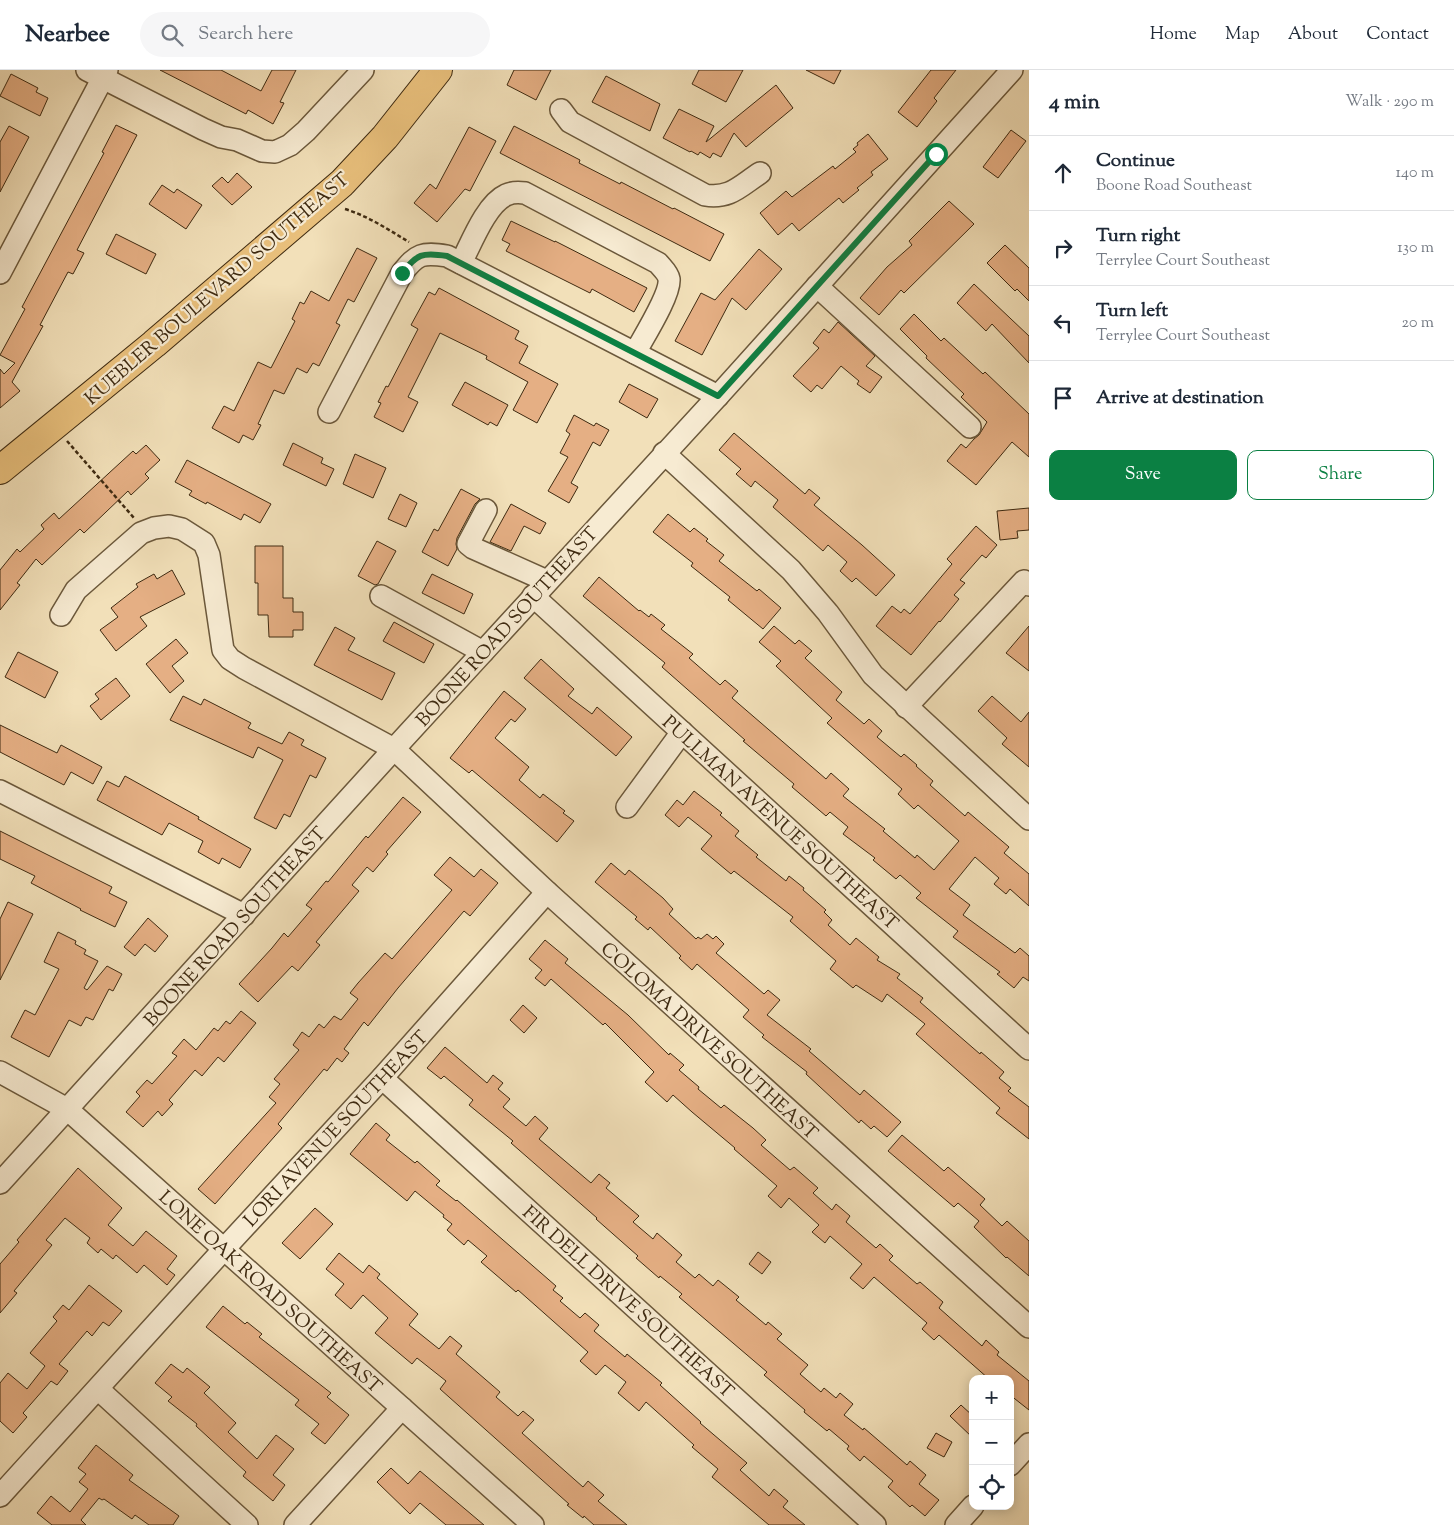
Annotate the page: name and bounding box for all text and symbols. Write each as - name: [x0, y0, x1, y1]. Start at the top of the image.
- search box: [140, 12, 490, 57]
- text: Nearbee: [25, 18, 110, 52]
- icon: search: [158, 21, 186, 49]
- text: Search here: [198, 21, 293, 48]
- text: Home: [1150, 22, 1197, 48]
- text: Map: [1225, 22, 1260, 48]
- text: About: [1288, 22, 1338, 48]
- text: Contact: [1366, 22, 1429, 48]
- text: 4 min: [1049, 88, 1100, 118]
- text: Walk · 290 m: [1345, 91, 1434, 114]
- route start: [925, 143, 948, 166]
- text: Continue: [1096, 148, 1175, 175]
- icon: ahead: [1049, 159, 1077, 187]
- text: 140 m: [1396, 162, 1434, 185]
- street label: KUEBLER BOULEVARD SOUTHEAST: [79, 167, 356, 413]
- text: Boone Road Southeast: [1096, 175, 1252, 198]
- text: Turn right: [1096, 223, 1180, 250]
- icon: right: [1049, 234, 1077, 262]
- text: 130 m: [1397, 237, 1434, 260]
- text: Terrylee Court Southeast: [1096, 250, 1270, 273]
- route end: [391, 262, 414, 285]
- text: Turn left: [1096, 298, 1168, 325]
- icon: left: [1049, 309, 1077, 337]
- text: 20 m: [1401, 312, 1434, 335]
- text: Terrylee Court Southeast: [1096, 325, 1270, 348]
- icon: arrive: [1049, 384, 1077, 412]
- text: Arrive at destination: [1096, 385, 1264, 412]
- button: Save: [1049, 450, 1237, 500]
- button: Share: [1247, 450, 1434, 500]
- street label: BOONE ROAD SOUTHEAST: [411, 522, 605, 733]
- street label: PULLMAN AVENUE SOUTHEAST: [655, 710, 903, 937]
- street label: BOONE ROAD SOUTHEAST: [139, 822, 333, 1033]
- street label: COLOMA DRIVE SOUTHEAST: [594, 937, 823, 1147]
- street label: LORI AVENUE SOUTHEAST: [238, 1025, 435, 1234]
- street label: LONE OAK ROAD SOUTHEAST: [152, 1185, 387, 1401]
- street label: FIR DELL DRIVE SOUTHEAST: [516, 1200, 739, 1405]
- map controls: [969, 1375, 1014, 1510]
- button: +: [969, 1375, 1014, 1420]
- button: −: [969, 1420, 1014, 1465]
- button: locate: [969, 1465, 1014, 1510]

